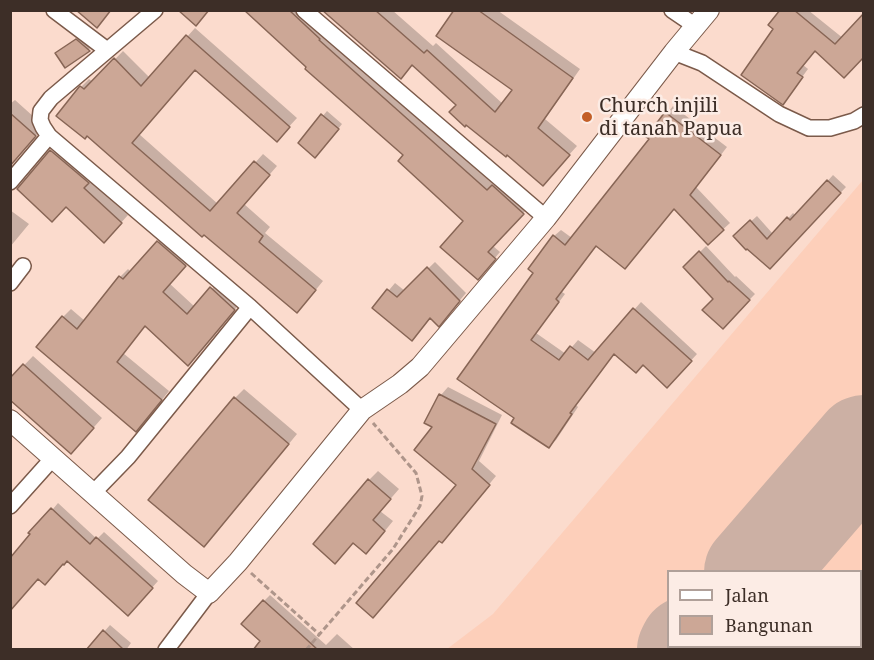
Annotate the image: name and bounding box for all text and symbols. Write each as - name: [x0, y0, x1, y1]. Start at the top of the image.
- place label: Church injili di tanah Papua: [599, 94, 743, 141]
- marker: Church injili di tanah Papua: [580, 110, 594, 124]
- legend: [667, 570, 862, 648]
- text: Jalan: [725, 583, 769, 607]
- text: Bangunan: [725, 613, 813, 637]

